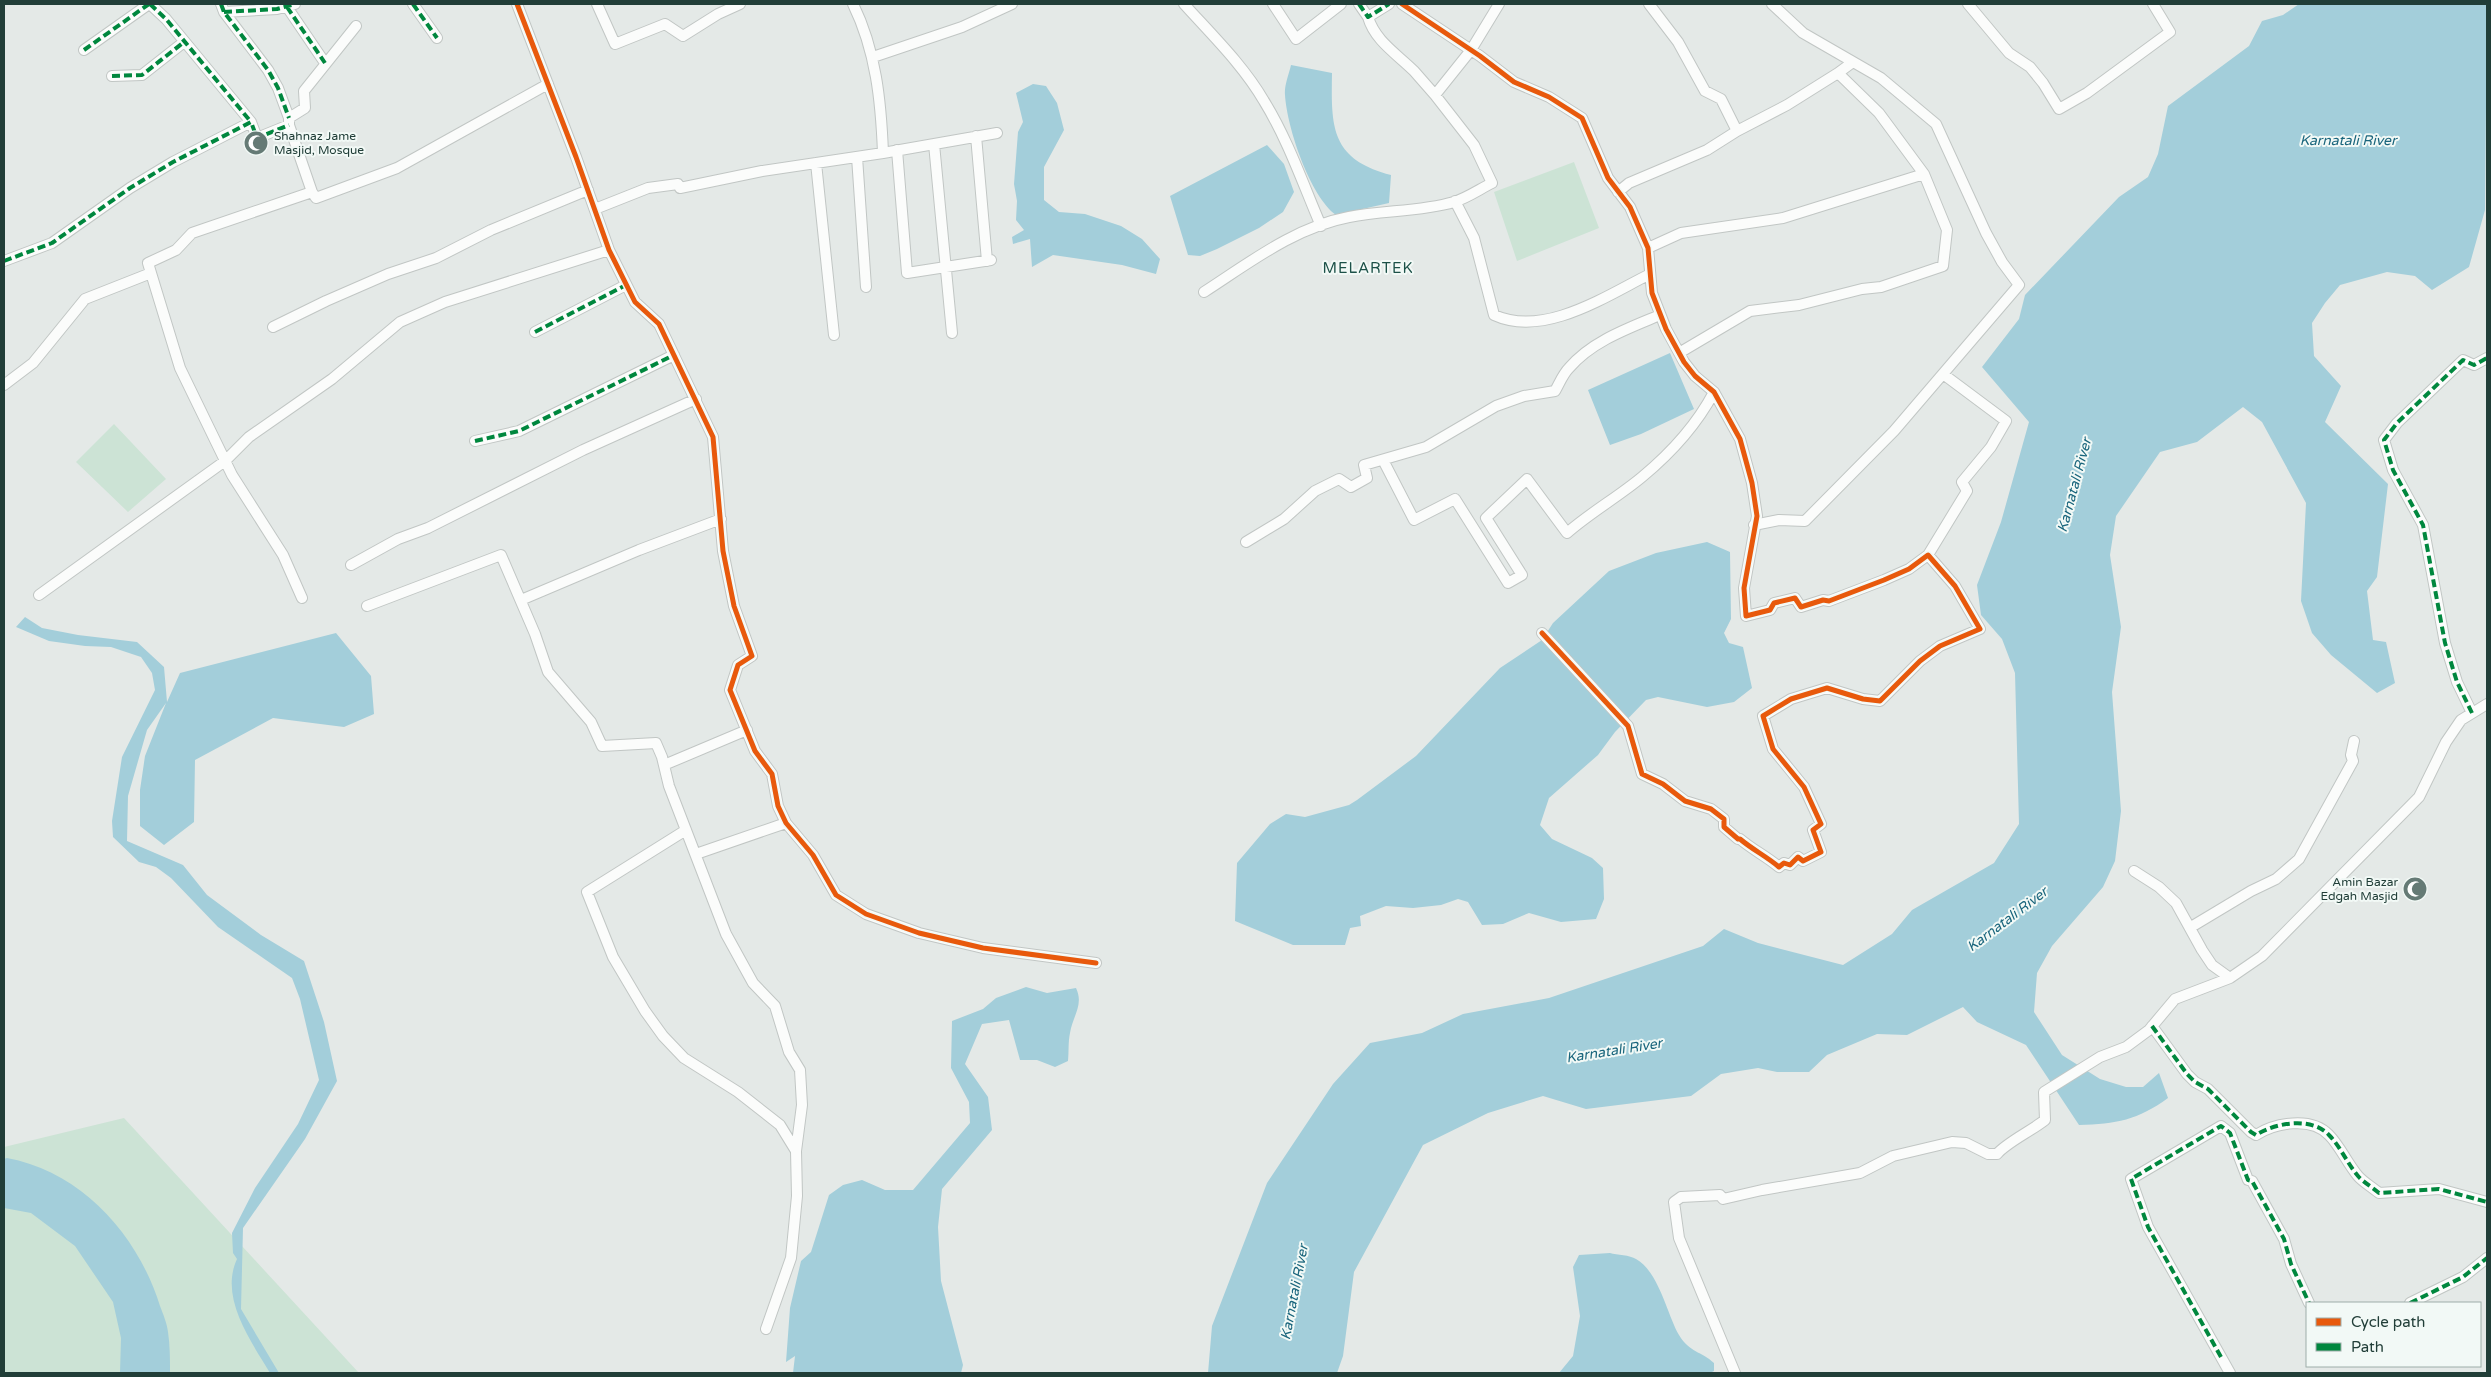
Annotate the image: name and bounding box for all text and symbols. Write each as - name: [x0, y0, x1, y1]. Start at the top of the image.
- place label: Shahnaz Jame Masjid, Mosque: [274, 129, 364, 157]
- mosque icon: Shahnaz Jame Masjid, Mosque: [243, 130, 269, 156]
- water label: Karnatali River: [2300, 132, 2398, 149]
- district label: MELARTEK: [1322, 259, 1414, 277]
- water label: Karnatali River: [2054, 435, 2096, 534]
- place label: Amin Bazar Edgah Masjid: [2320, 875, 2398, 903]
- mosque icon: Amin Bazar Edgah Masjid: [2402, 876, 2428, 902]
- water label: Karnatali River: [1964, 883, 2052, 955]
- water label: Karnatali River: [1565, 1034, 1665, 1066]
- water label: Karnatali River: [1277, 1241, 1312, 1341]
- legend: [2306, 1302, 2481, 1367]
- text: Cycle path: [2351, 1313, 2425, 1331]
- text: Path: [2351, 1338, 2384, 1356]

